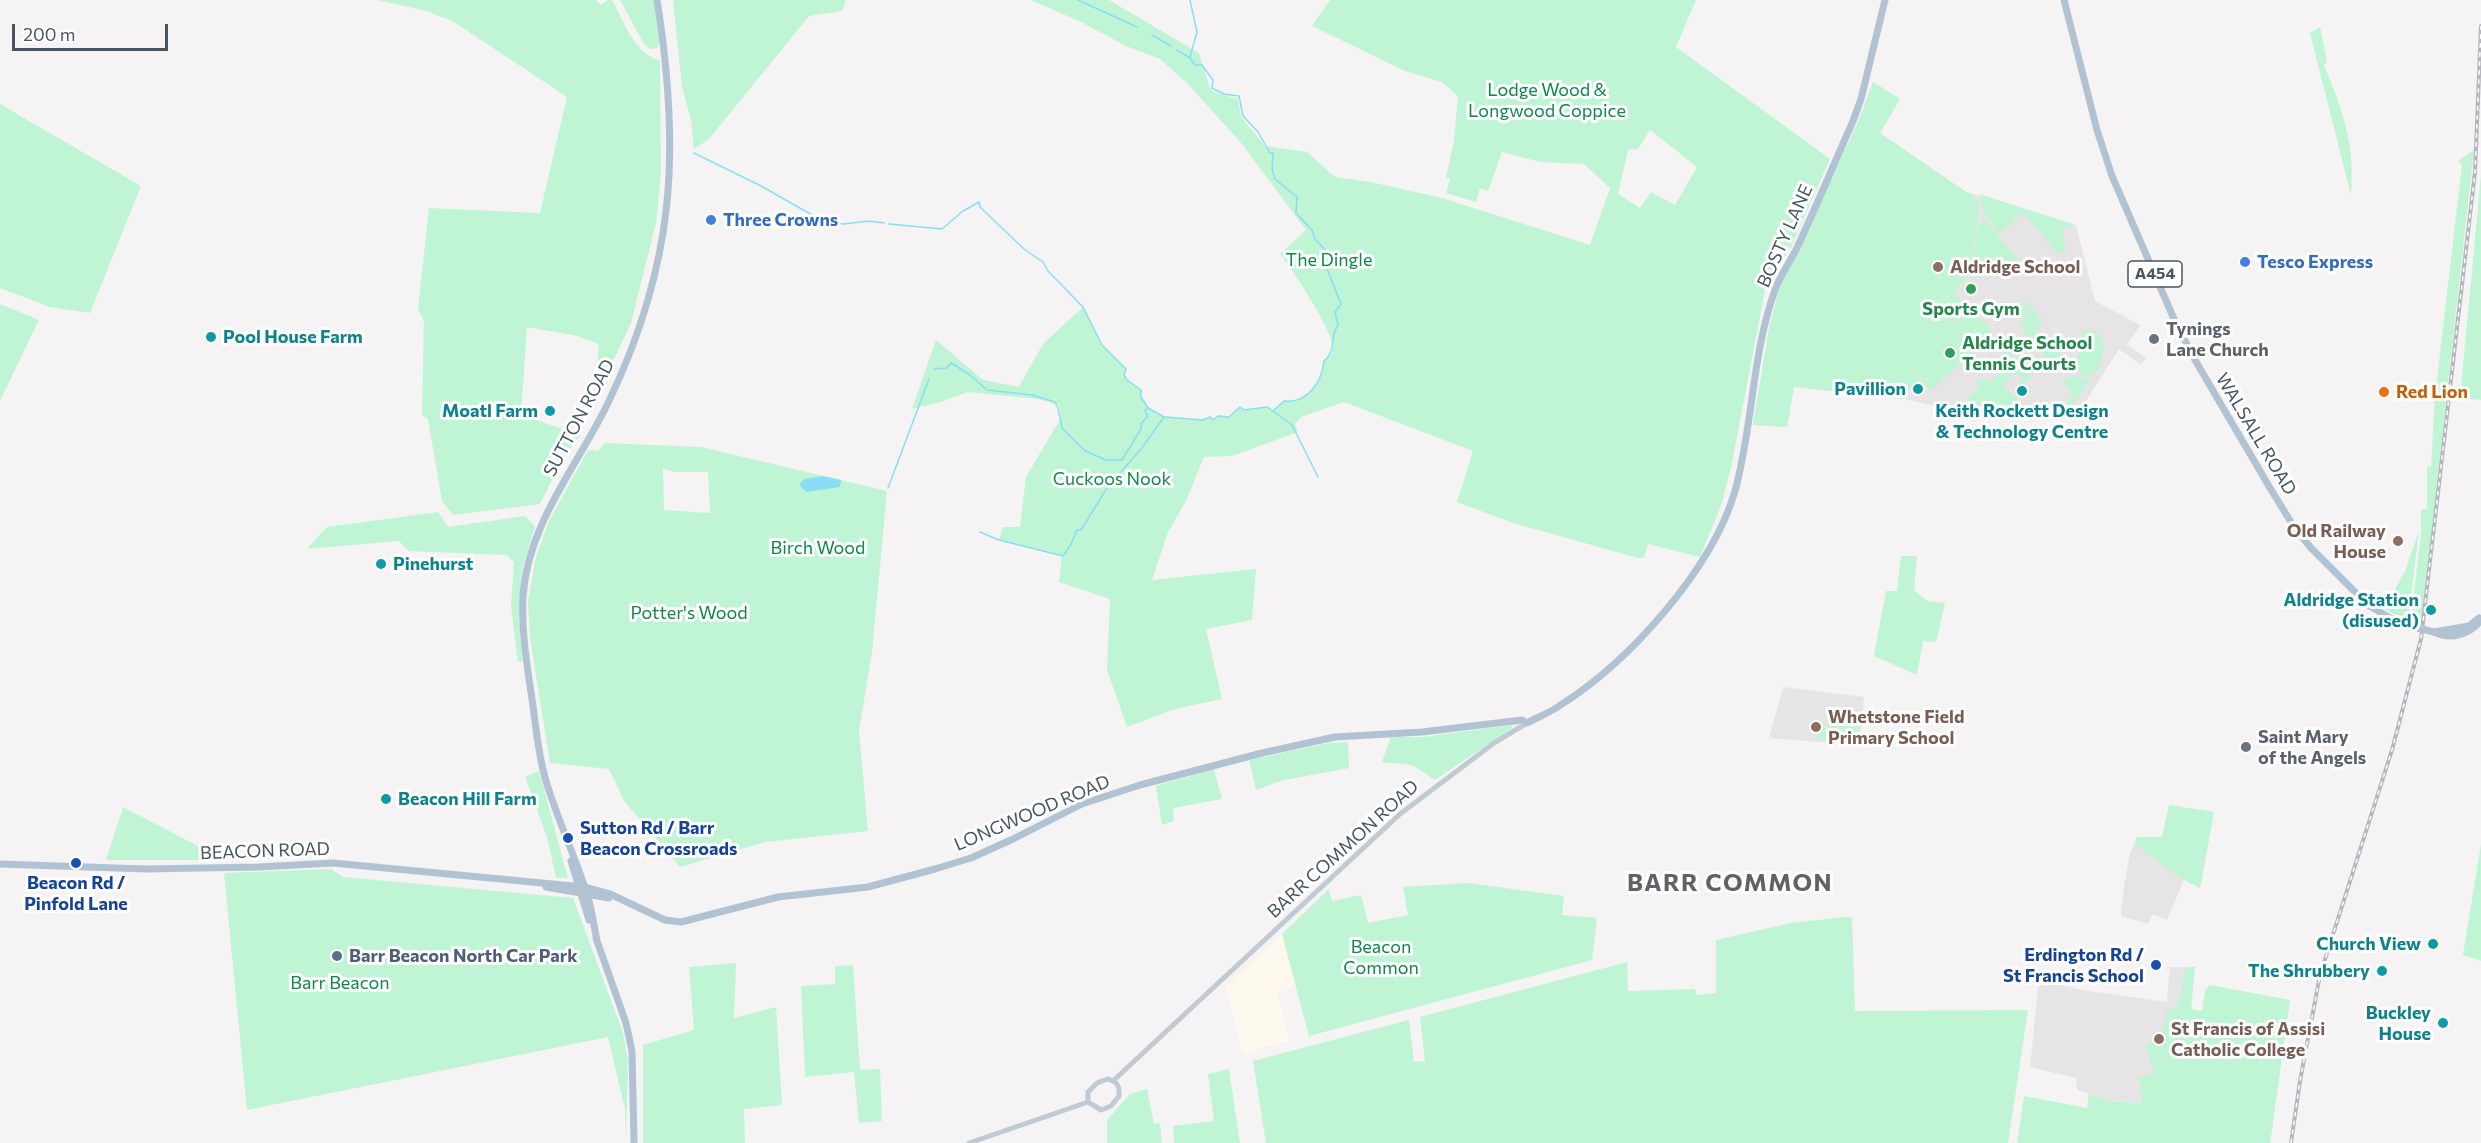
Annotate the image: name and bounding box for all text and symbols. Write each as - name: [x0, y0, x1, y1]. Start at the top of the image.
- scale bar: [15, 12, 171, 50]
- text: 200 m: [23, 23, 76, 45]
- park label: Lodge Wood & Longwood Coppice: [1468, 79, 1626, 122]
- street label: BOSTY LANE: [1753, 181, 1817, 291]
- place label: Three Crowns: [723, 209, 838, 231]
- marker: Three Crowns: [704, 213, 718, 227]
- park label: The Dingle: [1286, 249, 1372, 271]
- place label: Tesco Express: [2257, 251, 2373, 273]
- marker: Tesco Express: [2238, 255, 2252, 269]
- place label: Aldridge School: [1950, 256, 2080, 278]
- marker: Aldridge School: [1931, 260, 1945, 274]
- road number: A454: [2128, 261, 2182, 287]
- marker: Sports Gym: [1964, 282, 1978, 296]
- place label: Sports Gym: [1922, 298, 2020, 320]
- place label: Tynings Lane Church: [2166, 318, 2269, 360]
- place label: Pool House Farm: [223, 326, 363, 348]
- marker: Pool House Farm: [204, 330, 218, 344]
- place label: Aldridge School Tennis Courts: [1962, 332, 2092, 374]
- marker: Tynings Lane Church: [2147, 332, 2161, 346]
- marker: Aldridge School Tennis Courts: [1943, 346, 1957, 360]
- street label: SUTTON ROAD: [539, 356, 619, 480]
- street label: WALSALL ROAD: [2211, 369, 2301, 499]
- place label: Pavillion: [1834, 378, 1906, 400]
- place label: Red Lion: [2396, 381, 2468, 403]
- marker: Pavillion: [1911, 382, 1925, 396]
- marker: Keith Rockett Design & Technology Centre: [2015, 384, 2029, 398]
- marker: Red Lion: [2377, 385, 2391, 399]
- place label: Moatl Farm: [442, 400, 538, 422]
- place label: Keith Rockett Design & Technology Centre: [1935, 400, 2109, 442]
- marker: Moatl Farm: [543, 404, 557, 418]
- park label: Cuckoos Nook: [1053, 468, 1171, 490]
- place label: Old Railway House: [2287, 520, 2386, 562]
- marker: Old Railway House: [2391, 534, 2405, 548]
- park label: Birch Wood: [771, 537, 865, 559]
- place label: Pinehurst: [393, 553, 473, 575]
- marker: Pinehurst: [374, 557, 388, 571]
- place label: Aldridge Station (disused): [2284, 589, 2419, 632]
- park label: Potter's Wood: [630, 602, 748, 624]
- marker: Aldridge Station (disused): [2424, 603, 2438, 617]
- place label: Whetstone Field Primary School: [1828, 706, 1964, 748]
- marker: Whetstone Field Primary School: [1809, 720, 1823, 734]
- place label: Saint Mary of the Angels: [2258, 726, 2366, 768]
- marker: Saint Mary of the Angels: [2239, 740, 2253, 754]
- street label: LONGWOOD ROAD: [951, 770, 1113, 856]
- street label: BARR COMMON ROAD: [1263, 775, 1423, 923]
- place label: Beacon Hill Farm: [398, 788, 537, 810]
- marker: Beacon Hill Farm: [379, 792, 393, 806]
- place label: Sutton Rd / Barr Beacon Crossroads: [580, 817, 737, 860]
- marker: Sutton Rd / Barr Beacon Crossroads: [561, 831, 575, 845]
- street label: BEACON ROAD: [200, 838, 330, 864]
- marker: Beacon Rd / Pinfold Lane: [69, 856, 83, 870]
- district label: BARR COMMON: [1627, 869, 1833, 897]
- place label: Beacon Rd / Pinfold Lane: [24, 872, 128, 914]
- place label: Church View: [2316, 933, 2421, 955]
- park label: Beacon Common: [1343, 936, 1419, 978]
- marker: Church View: [2426, 937, 2440, 951]
- place label: Erdington Rd / St Francis School: [2003, 944, 2144, 986]
- place label: Barr Beacon North Car Park: [349, 945, 578, 967]
- marker: Barr Beacon North Car Park: [330, 949, 344, 963]
- marker: Erdington Rd / St Francis School: [2149, 958, 2163, 972]
- place label: The Shrubbery: [2248, 960, 2370, 982]
- marker: The Shrubbery: [2375, 964, 2389, 978]
- park label: Barr Beacon: [290, 972, 390, 994]
- place label: Buckley House: [2366, 1002, 2431, 1044]
- marker: Buckley House: [2436, 1016, 2450, 1030]
- place label: St Francis of Assisi Catholic College: [2171, 1018, 2325, 1060]
- marker: St Francis of Assisi Catholic College: [2152, 1032, 2166, 1046]

